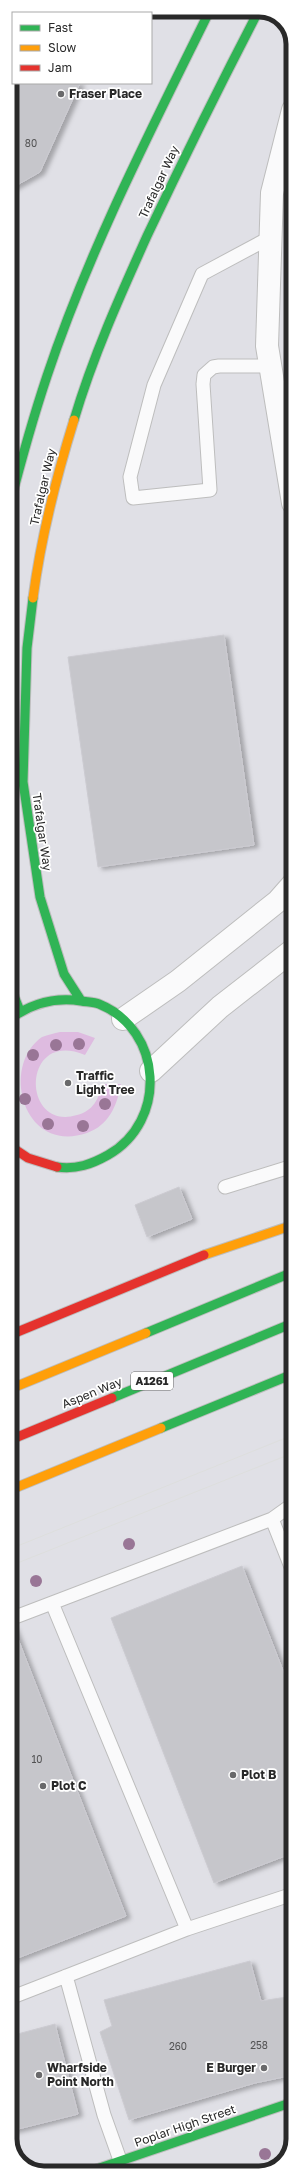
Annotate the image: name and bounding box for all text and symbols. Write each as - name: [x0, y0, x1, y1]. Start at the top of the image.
- legend: [12, 12, 152, 84]
- text: Fast: [48, 20, 73, 35]
- text: Slow: [48, 40, 76, 55]
- text: Jam: [48, 60, 72, 75]
- place label: Fraser Place: [69, 86, 142, 101]
- marker: Fraser Place: [56, 89, 66, 99]
- house number: 80: [25, 137, 37, 149]
- street label: Trafalgar Way: [135, 143, 182, 221]
- street label: Trafalgar Way: [26, 447, 59, 527]
- street label: Trafalgar Way: [30, 792, 55, 872]
- place label: Traffic Light Tree: [76, 1068, 135, 1097]
- marker: Traffic Light Tree: [63, 1078, 73, 1088]
- road number: A1261: [131, 1372, 173, 1390]
- street label: Aspen Way: [60, 1374, 124, 1411]
- house number: 10: [31, 1753, 43, 1765]
- place label: Plot B: [241, 1767, 277, 1782]
- marker: Plot B: [228, 1770, 238, 1780]
- place label: Plot C: [51, 1778, 87, 1793]
- marker: Plot C: [38, 1781, 48, 1791]
- house number: 258: [250, 2039, 268, 2051]
- house number: 260: [169, 2040, 187, 2052]
- place label: Wharfside Point North: [47, 2060, 114, 2089]
- place label: E Burger: [206, 2060, 256, 2075]
- marker: E Burger: [259, 2063, 269, 2073]
- marker: Wharfside Point North: [34, 2070, 44, 2080]
- street label: Poplar High Street: [132, 2101, 238, 2150]

